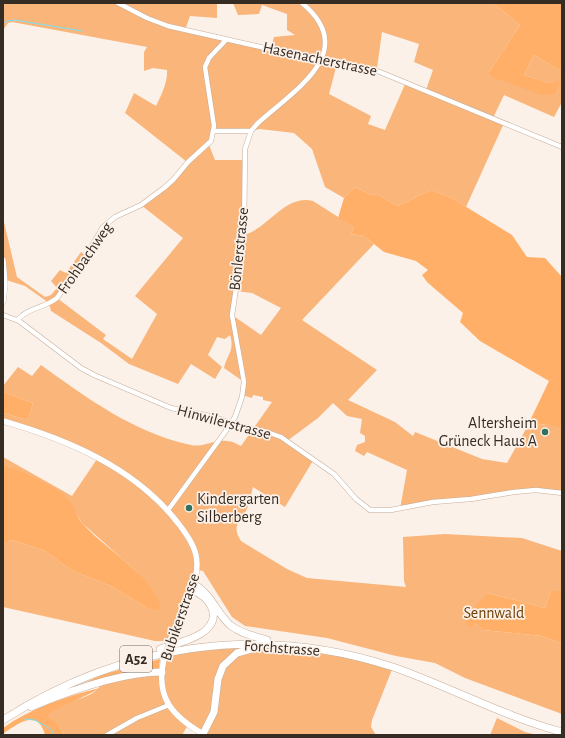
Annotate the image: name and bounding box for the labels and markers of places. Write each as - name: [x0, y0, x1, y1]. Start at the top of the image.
- place label: Altersheim Grüneck Haus A: [439, 415, 537, 449]
- marker: Altersheim Grüneck Haus A: [540, 427, 550, 437]
- place label: Kindergarten Silberberg: [197, 491, 279, 525]
- marker: Kindergarten Silberberg: [184, 503, 194, 513]

